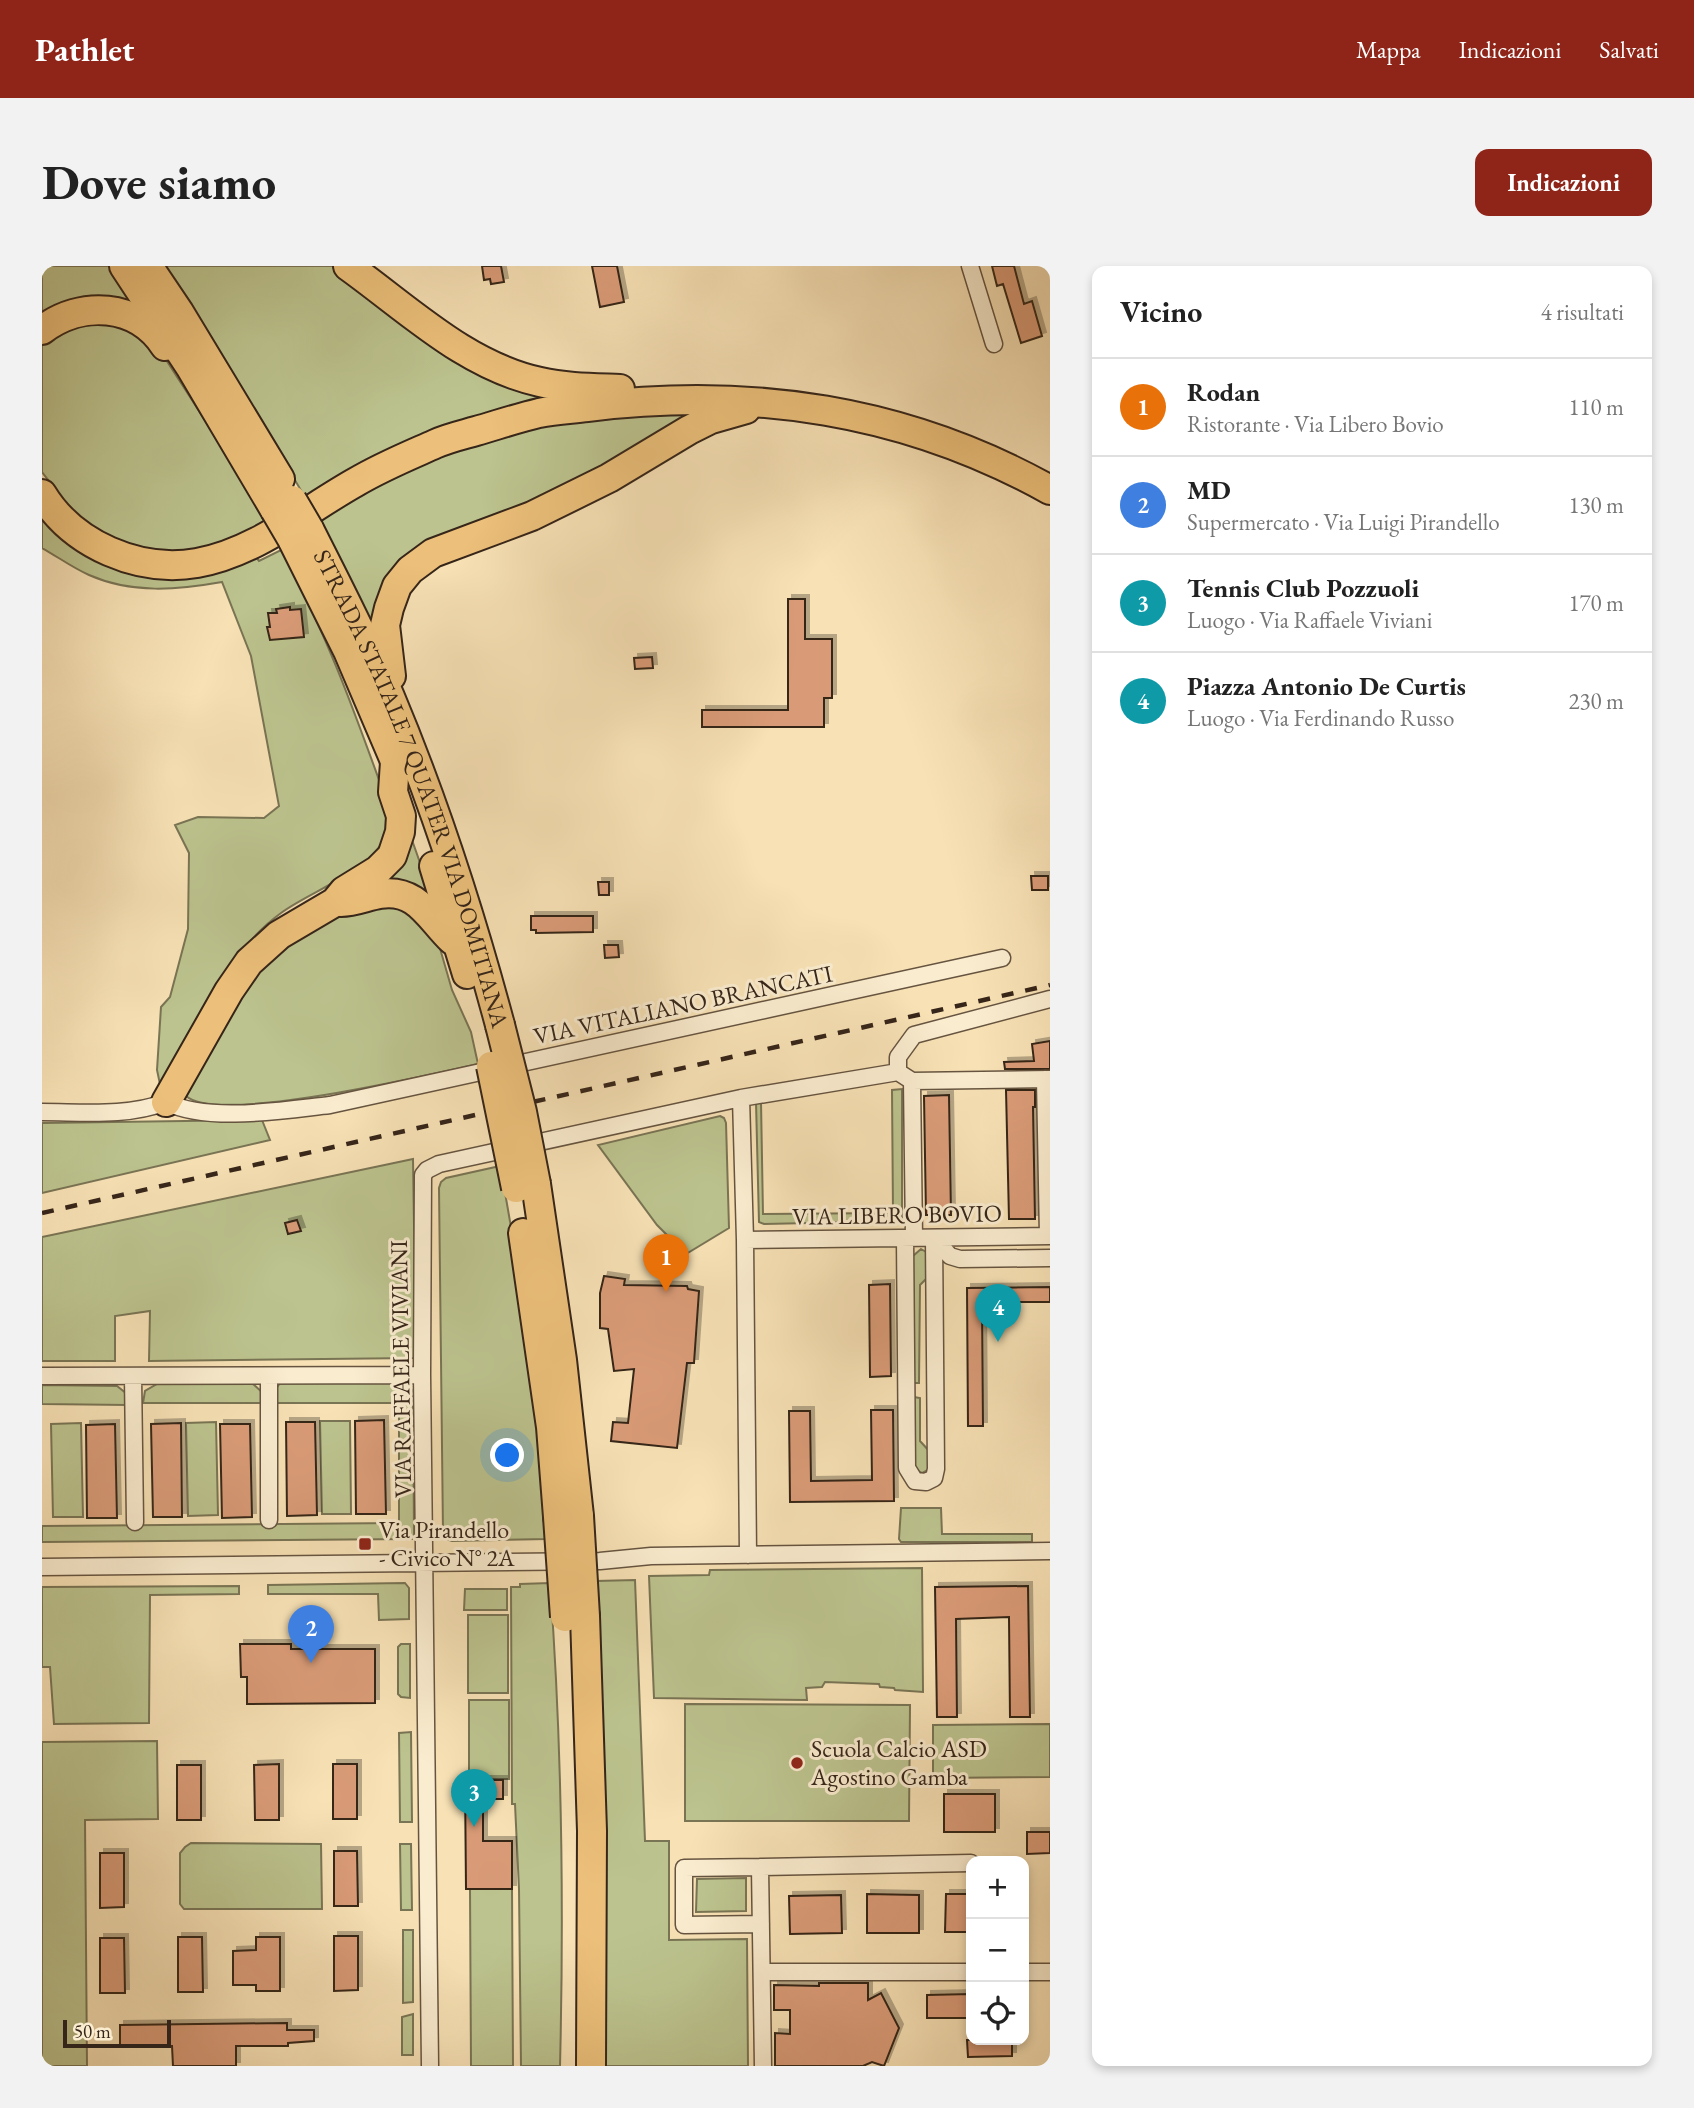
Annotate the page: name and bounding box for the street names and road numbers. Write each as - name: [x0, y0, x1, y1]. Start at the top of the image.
- street label: STRADA STATALE 7 QUATER VIA DOMITIANA: [307, 544, 516, 1031]
- street label: VIA VITALIANO BRANCATI: [531, 958, 835, 1051]
- street label: VIA LIBERO BOVIO: [792, 1197, 1002, 1232]
- street label: VIA RAFFAELE VIVIANI: [383, 1240, 418, 1498]

